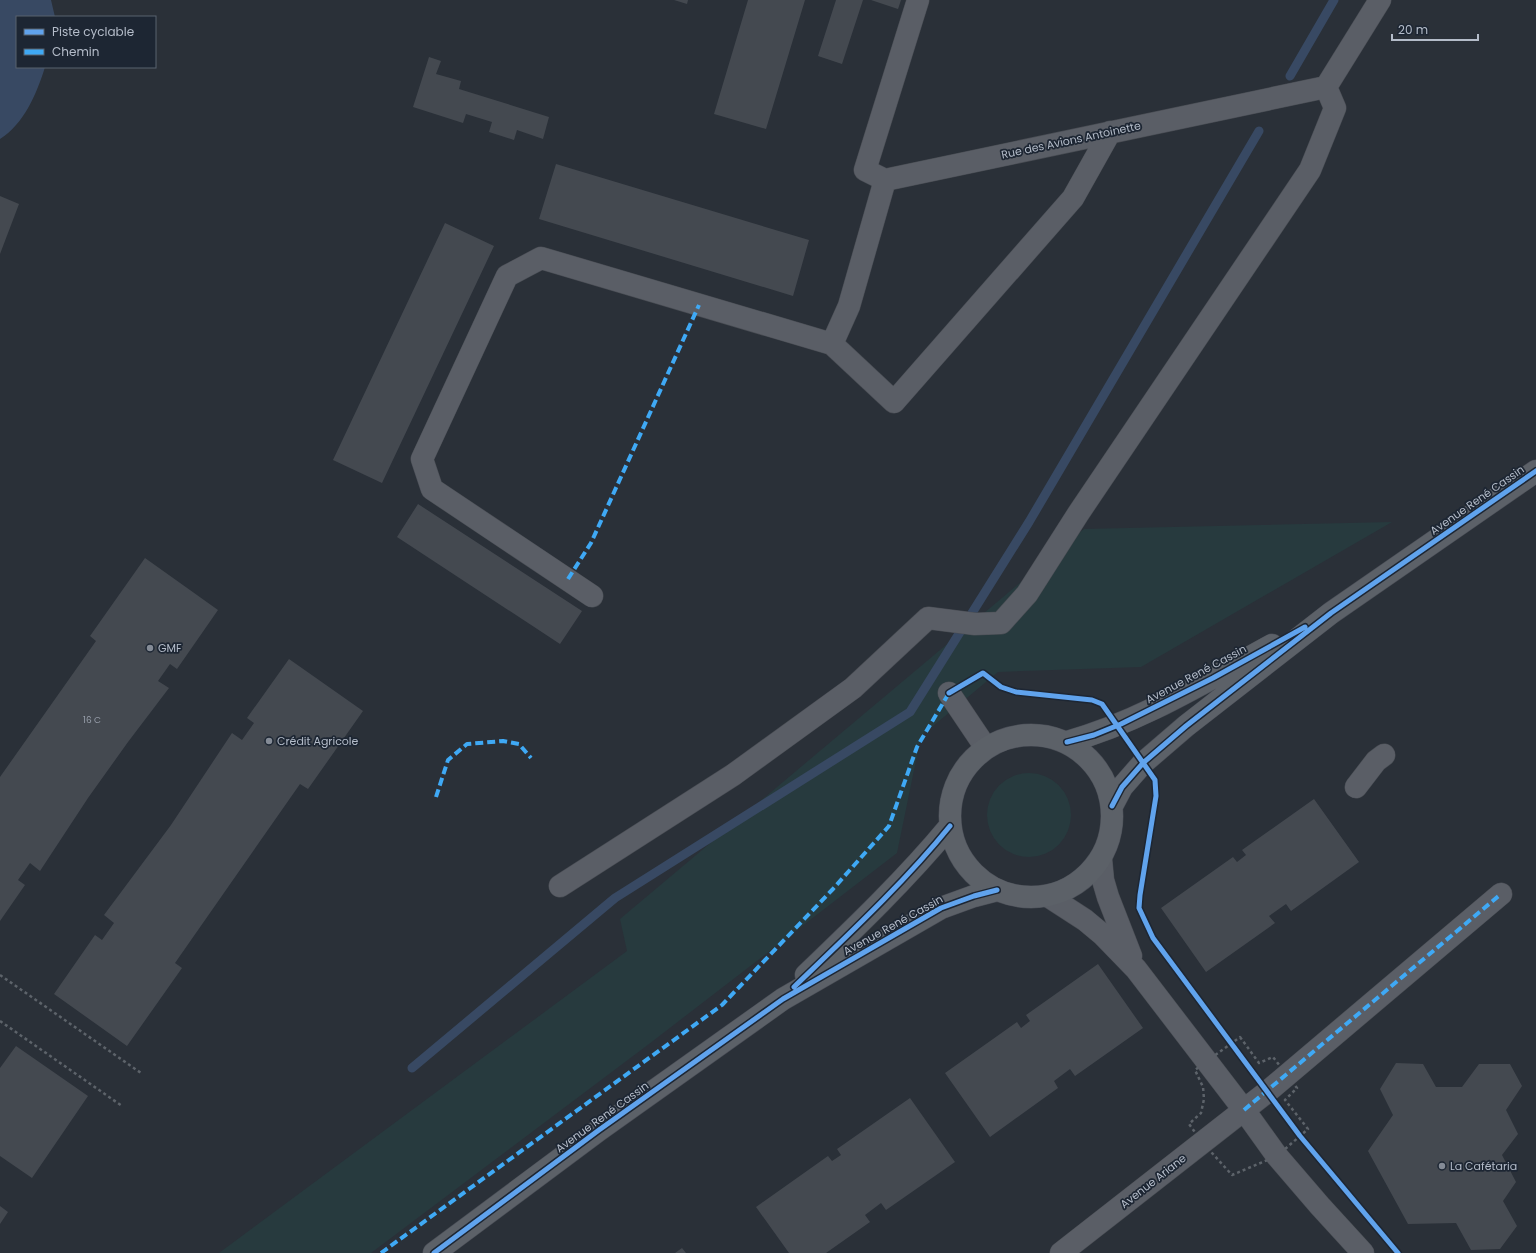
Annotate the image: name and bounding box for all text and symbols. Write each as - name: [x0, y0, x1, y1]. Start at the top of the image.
- legend: [16, 16, 156, 68]
- scale bar: [1392, 16, 1478, 42]
- text: 20 m: [1398, 21, 1428, 38]
- text: Piste cyclable: [52, 23, 134, 40]
- text: Chemin: [52, 43, 99, 60]
- street label: Rue des Avions Antoinette: [1000, 117, 1142, 163]
- street label: Avenue René Cassin: [1427, 461, 1527, 539]
- place label: GMF: [158, 640, 182, 656]
- street label: Avenue René Cassin: [1143, 641, 1249, 707]
- marker: GMF: [145, 643, 155, 653]
- house number: 16 C: [83, 714, 101, 726]
- place label: Crédit Agricole: [277, 733, 359, 749]
- marker: Crédit Agricole: [264, 736, 274, 746]
- street label: Avenue René Cassin: [840, 891, 946, 959]
- street label: Avenue René Cassin: [552, 1078, 652, 1156]
- street label: Avenue Ariane: [1117, 1150, 1189, 1212]
- place label: La Cafétaria: [1450, 1158, 1517, 1174]
- marker: La Cafétaria: [1437, 1161, 1447, 1171]

